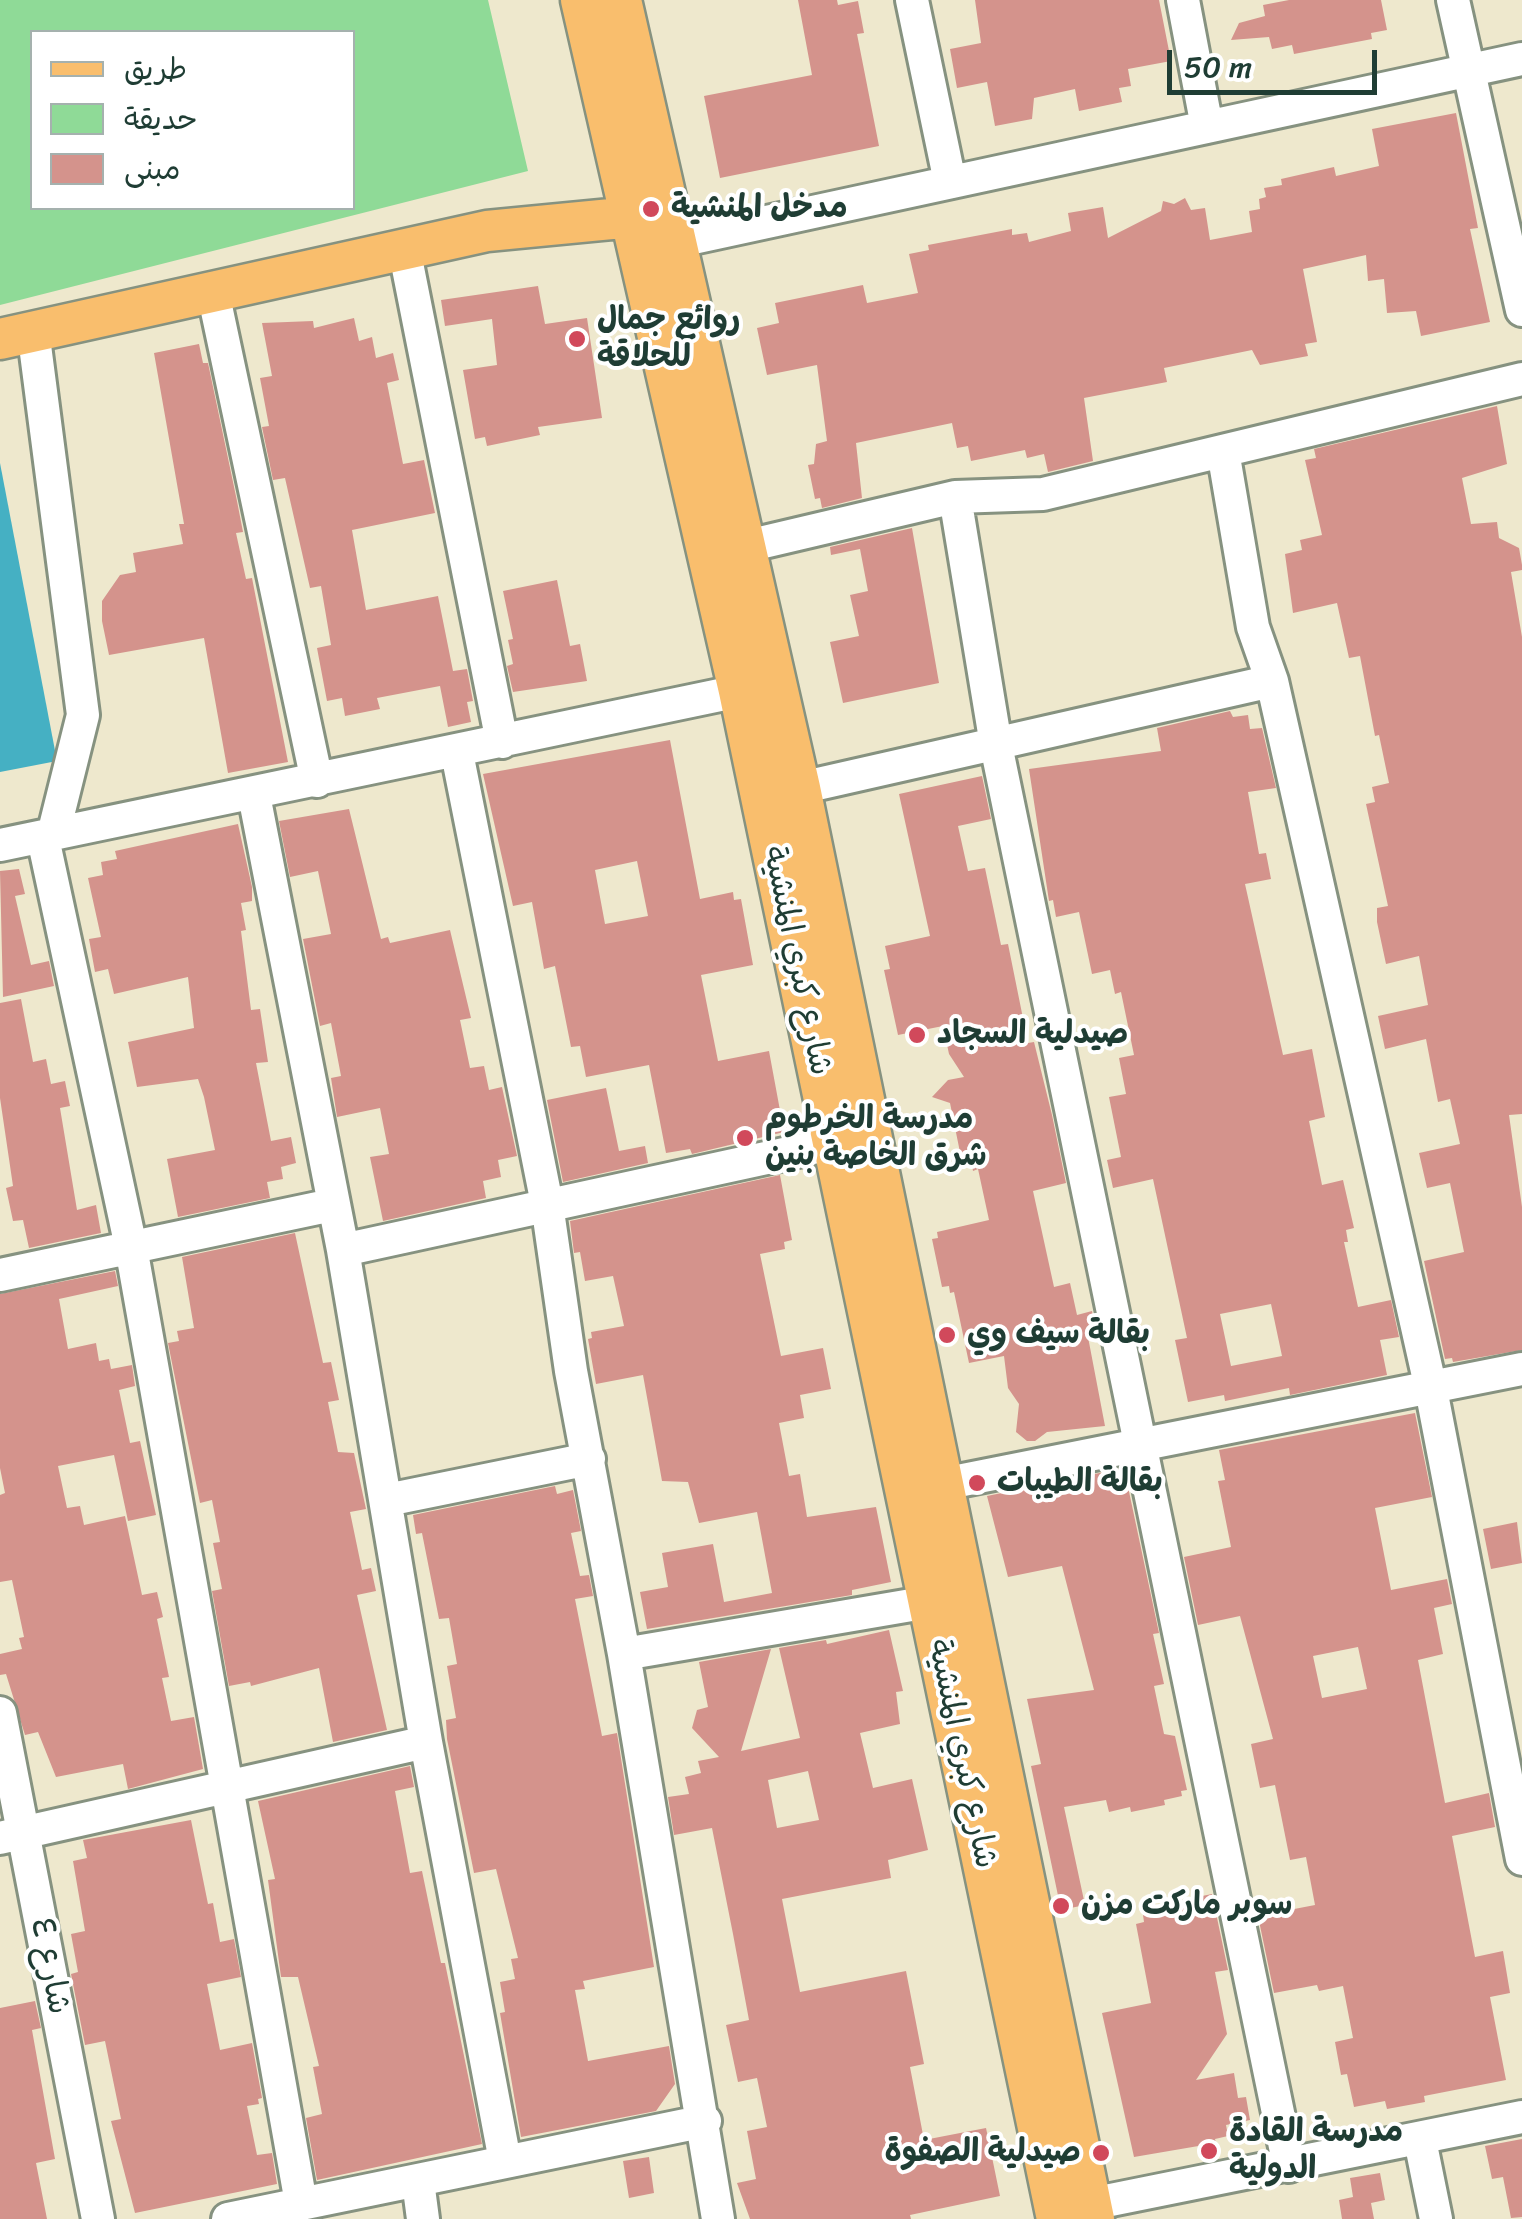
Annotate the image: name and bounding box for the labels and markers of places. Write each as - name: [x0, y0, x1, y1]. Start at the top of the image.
- place label: مدخل المنشية: [671, 190, 848, 228]
- marker: مدخل المنشية: [640, 198, 662, 220]
- place label: روائع جمال للحلاقة: [597, 302, 740, 377]
- marker: روائع جمال للحلاقة: [566, 328, 588, 350]
- place label: صيدلية السجاد: [937, 1016, 1128, 1054]
- marker: صيدلية السجاد: [906, 1024, 928, 1046]
- place label: مدرسة الخرطوم شرق الخاصة بنين: [765, 1101, 987, 1176]
- marker: مدرسة الخرطوم شرق الخاصة بنين: [734, 1127, 756, 1149]
- place label: بقالة سيف وي: [967, 1316, 1150, 1354]
- marker: بقالة سيف وي: [936, 1324, 958, 1346]
- place label: بقالة الطيبات: [997, 1464, 1163, 1502]
- marker: بقالة الطيبات: [966, 1472, 988, 1494]
- place label: سوبر ماركت مزن: [1081, 1887, 1292, 1925]
- marker: سوبر ماركت مزن: [1050, 1895, 1072, 1917]
- place label: مدرسة القادة الدولية: [1229, 2114, 1403, 2189]
- place label: صيدلية الصفوة: [885, 2134, 1081, 2172]
- marker: مدرسة القادة الدولية: [1198, 2140, 1220, 2162]
- marker: صيدلية الصفوة: [1090, 2142, 1112, 2164]

